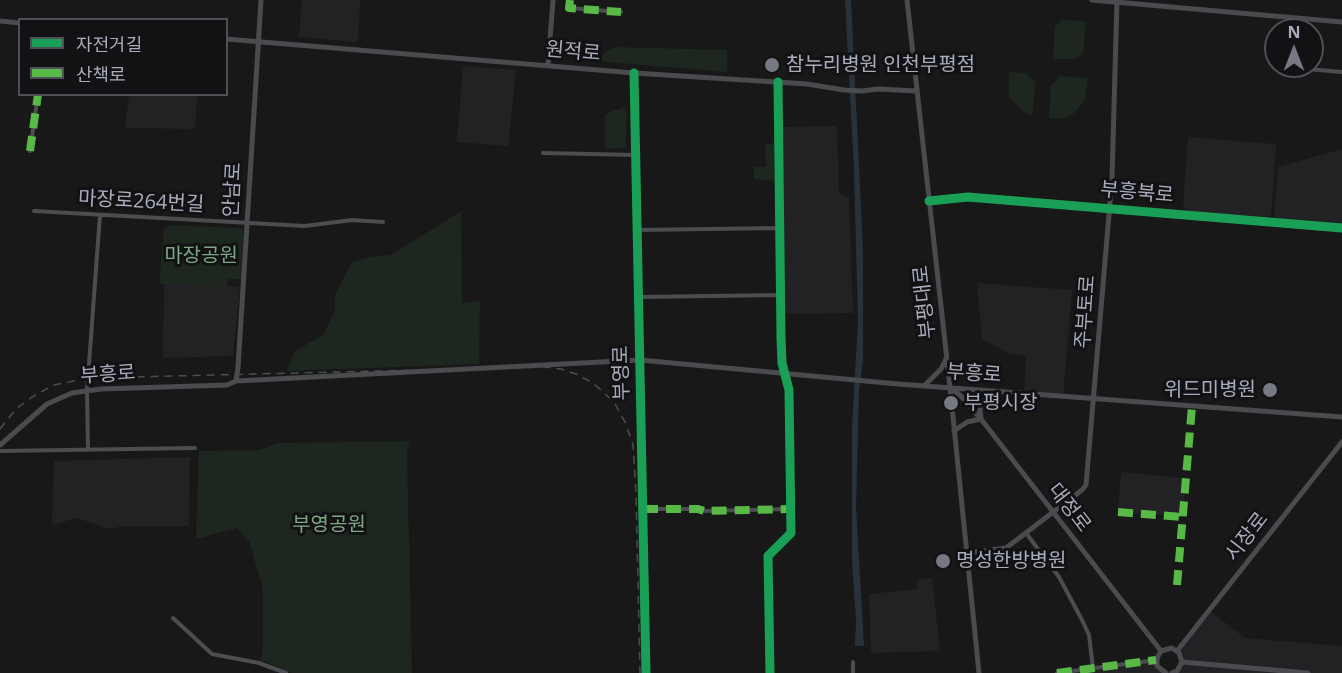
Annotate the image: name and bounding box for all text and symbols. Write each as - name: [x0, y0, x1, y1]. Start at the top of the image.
- legend: [18, 18, 228, 96]
- north arrow: [1264, 18, 1324, 78]
- text: N: [1287, 21, 1301, 43]
- text: 자전거길: [76, 32, 142, 56]
- street label: 원적로: [544, 38, 602, 66]
- place label: 참누리병원 인천부평점: [786, 53, 975, 77]
- marker: 참누리병원 인천부평점: [763, 56, 781, 74]
- text: 산책로: [76, 62, 126, 86]
- street label: 안남로: [220, 162, 246, 218]
- street label: 부흥북로: [1099, 178, 1175, 208]
- street label: 마장로264번길: [77, 187, 205, 217]
- park label: 마장공원: [164, 244, 238, 268]
- street label: 부평대로: [909, 264, 941, 340]
- street label: 주부토로: [1071, 274, 1101, 350]
- street label: 부영로: [610, 345, 634, 401]
- street label: 부흥로: [946, 360, 1002, 388]
- street label: 부흥로: [80, 361, 136, 389]
- place label: 위드미병원: [1164, 378, 1256, 402]
- marker: 위드미병원: [1261, 381, 1279, 399]
- place label: 부평시장: [964, 391, 1038, 415]
- marker: 부평시장: [942, 394, 960, 412]
- street label: 대정로: [1043, 479, 1095, 537]
- street label: 시장로: [1221, 508, 1273, 566]
- park label: 부영공원: [292, 513, 366, 537]
- place label: 명성한방병원: [956, 549, 1066, 573]
- marker: 명성한방병원: [934, 552, 952, 570]

